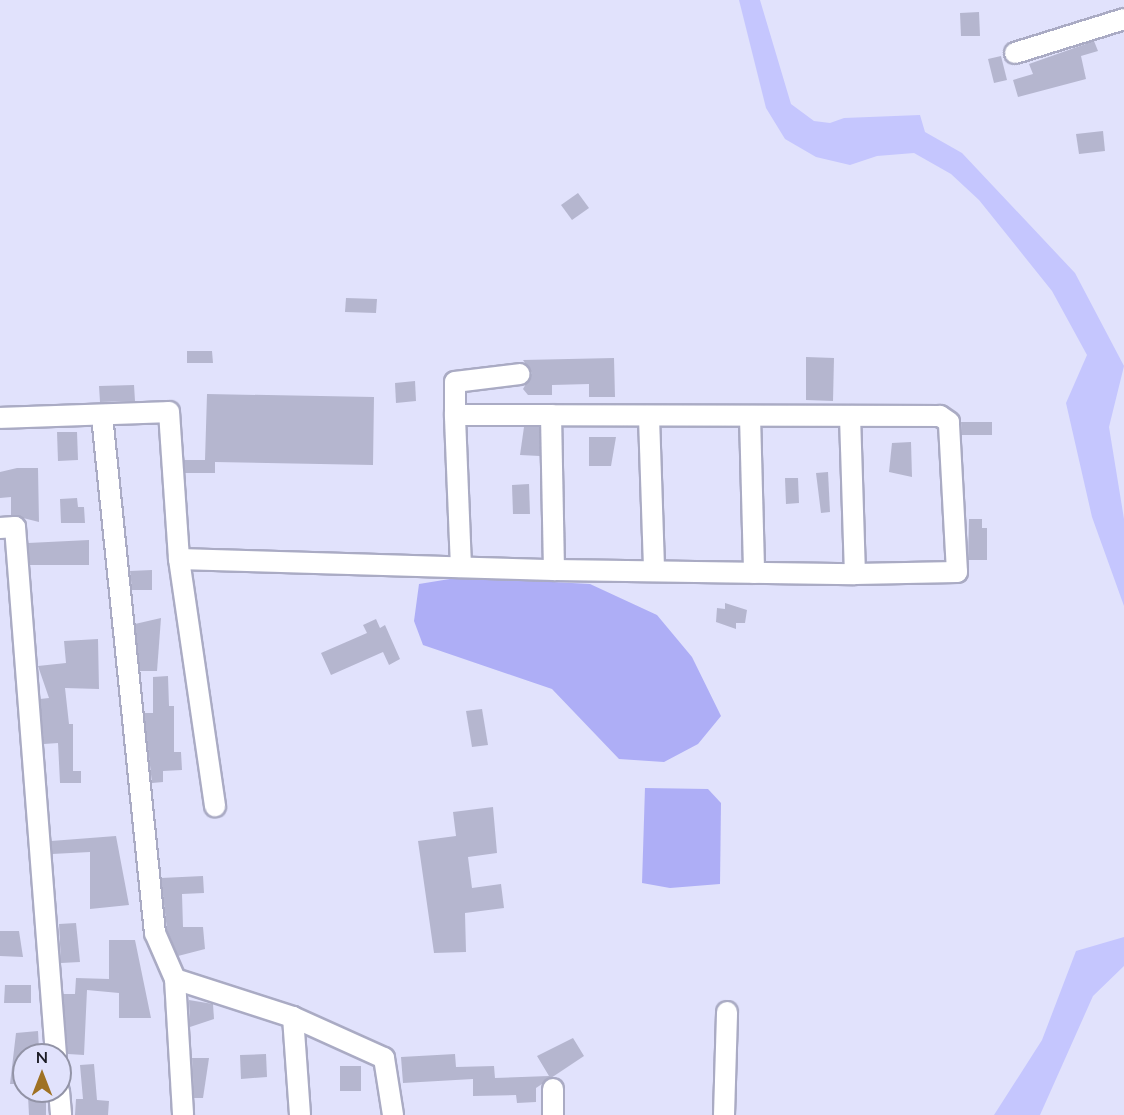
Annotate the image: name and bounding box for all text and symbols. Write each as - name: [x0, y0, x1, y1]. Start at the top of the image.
- north arrow: [12, 1043, 72, 1103]
- text: N: [36, 1047, 48, 1066]

